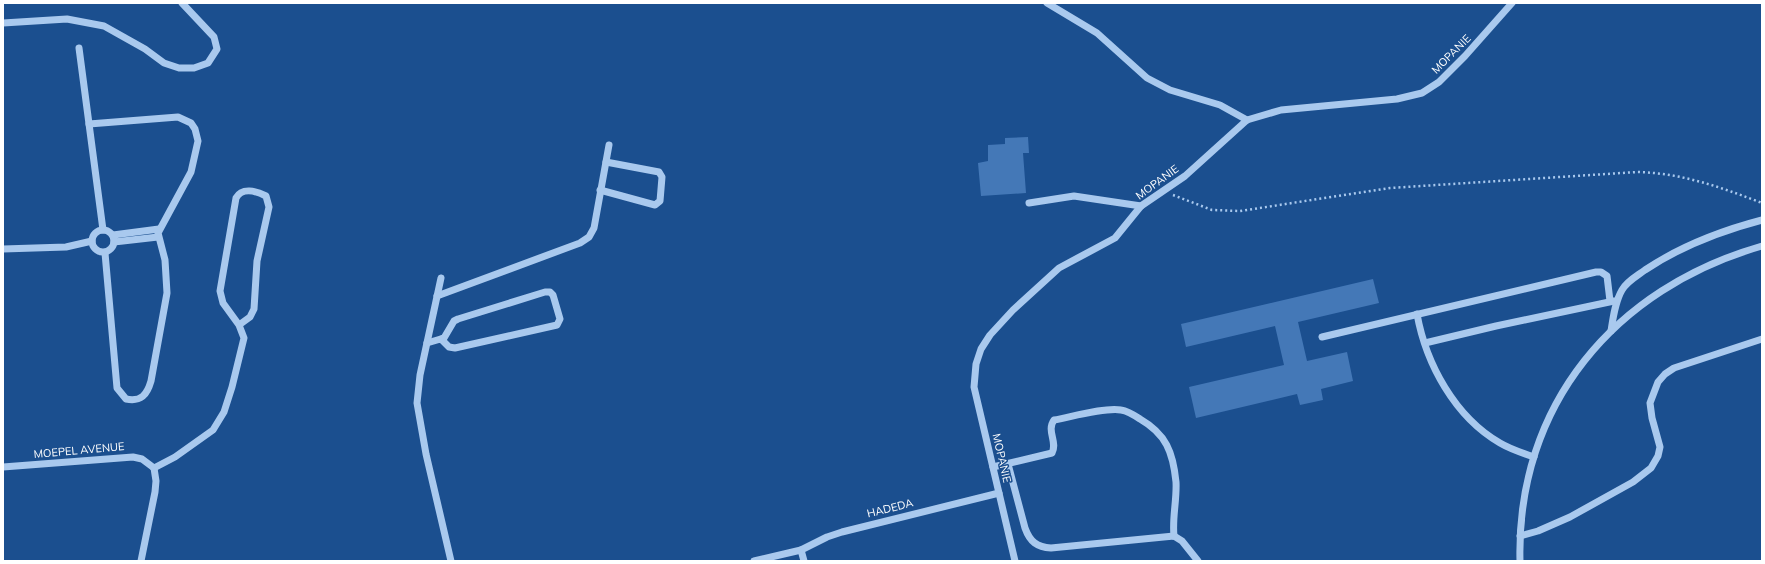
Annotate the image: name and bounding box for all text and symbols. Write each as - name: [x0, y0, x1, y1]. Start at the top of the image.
- street label: MOPANIE: [1428, 31, 1474, 77]
- street label: MOPANIE: [1133, 162, 1181, 202]
- street label: MOPANIE: [990, 432, 1014, 484]
- street label: MOEPEL AVENUE: [33, 439, 125, 461]
- street label: HADEDA: [865, 495, 915, 521]

